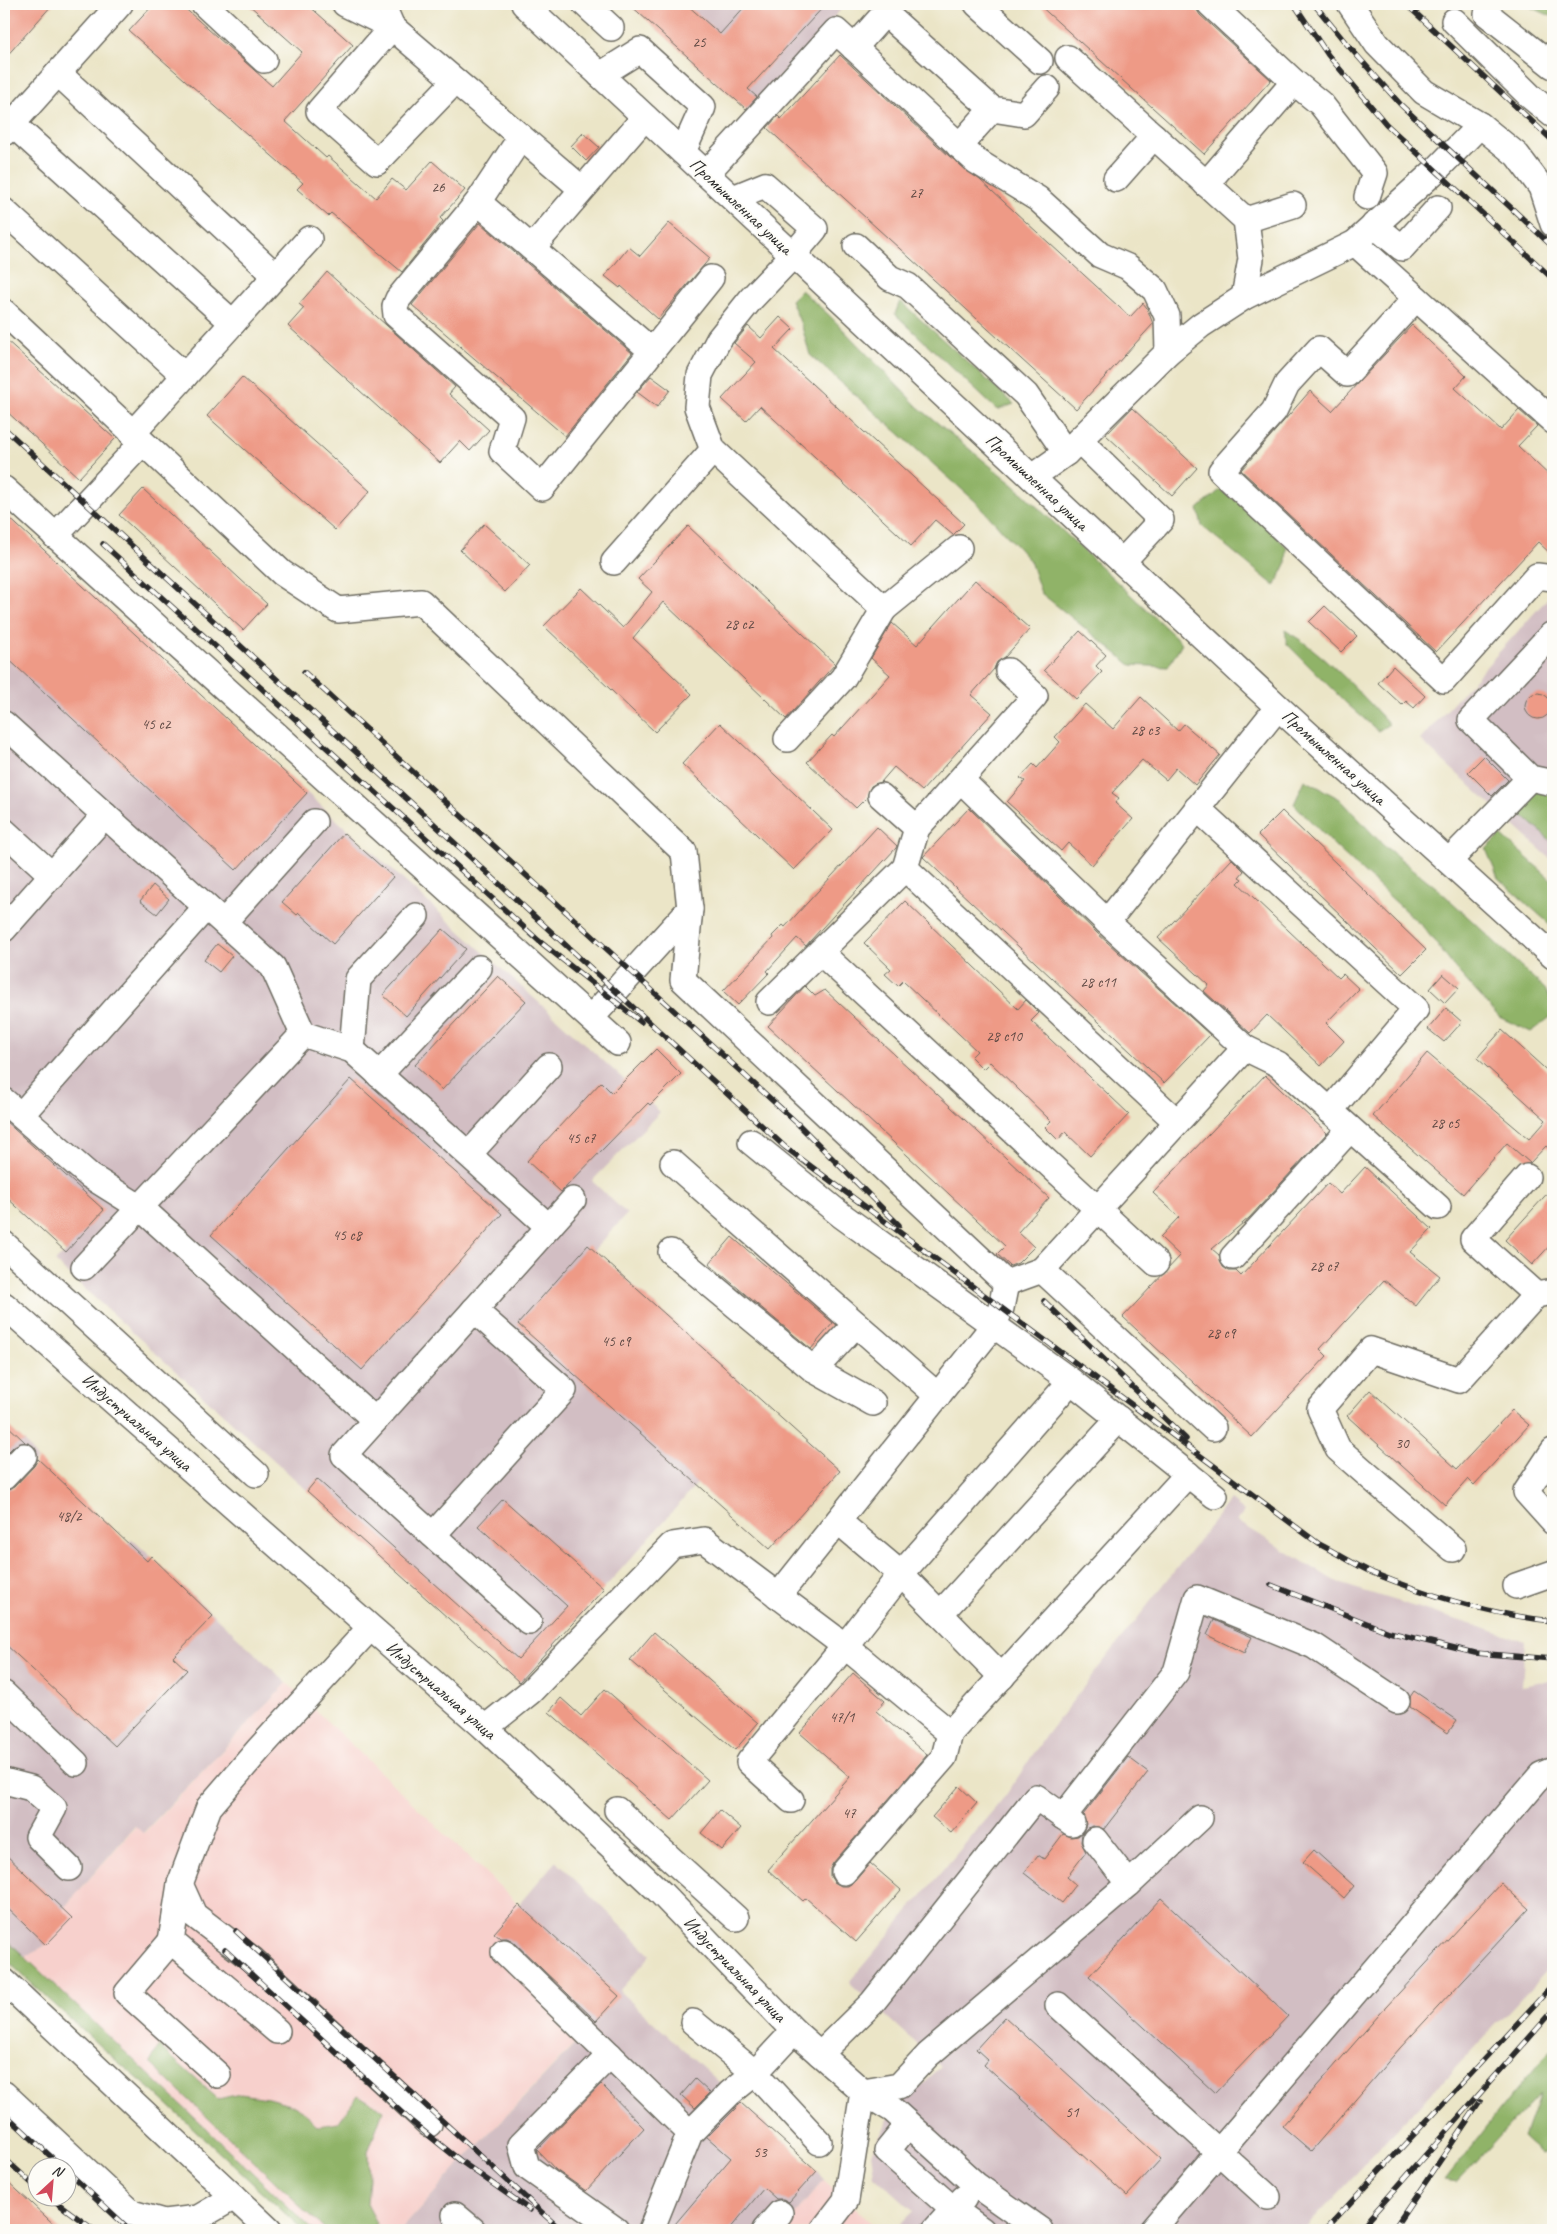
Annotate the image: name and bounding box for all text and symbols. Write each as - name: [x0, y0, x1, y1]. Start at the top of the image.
- house number: 25: [692, 33, 707, 52]
- street label: Промышленная улица: [685, 153, 798, 260]
- house number: 26: [431, 178, 446, 197]
- house number: 27: [909, 184, 924, 203]
- street label: Промышленная улица: [981, 429, 1094, 536]
- house number: 28 с2: [724, 615, 755, 634]
- street label: Промышленная улица: [1277, 705, 1392, 811]
- house number: 45 с2: [141, 715, 172, 734]
- house number: 28 с3: [1130, 721, 1161, 740]
- house number: 28 с11: [1080, 973, 1117, 992]
- house number: 28 с10: [986, 1027, 1023, 1046]
- house number: 28 с5: [1430, 1114, 1461, 1133]
- house number: 45 с7: [566, 1129, 597, 1148]
- house number: 45 с8: [332, 1226, 363, 1245]
- house number: 28 с7: [1309, 1257, 1340, 1276]
- house number: 28 с9: [1206, 1324, 1237, 1343]
- house number: 45 с9: [601, 1332, 632, 1351]
- street label: Индустриальная улица: [77, 1368, 198, 1477]
- house number: 30: [1395, 1434, 1410, 1453]
- house number: 48/2: [56, 1507, 83, 1526]
- street label: Индустриальная улица: [381, 1636, 502, 1745]
- house number: 47/1: [829, 1708, 856, 1727]
- house number: 47: [842, 1804, 857, 1823]
- street label: Индустриальная улица: [679, 1911, 792, 2028]
- house number: 51: [1065, 2103, 1080, 2122]
- house number: 53: [753, 2143, 768, 2162]
- north arrow: [28, 2156, 78, 2206]
- text: N: [50, 2161, 67, 2181]

